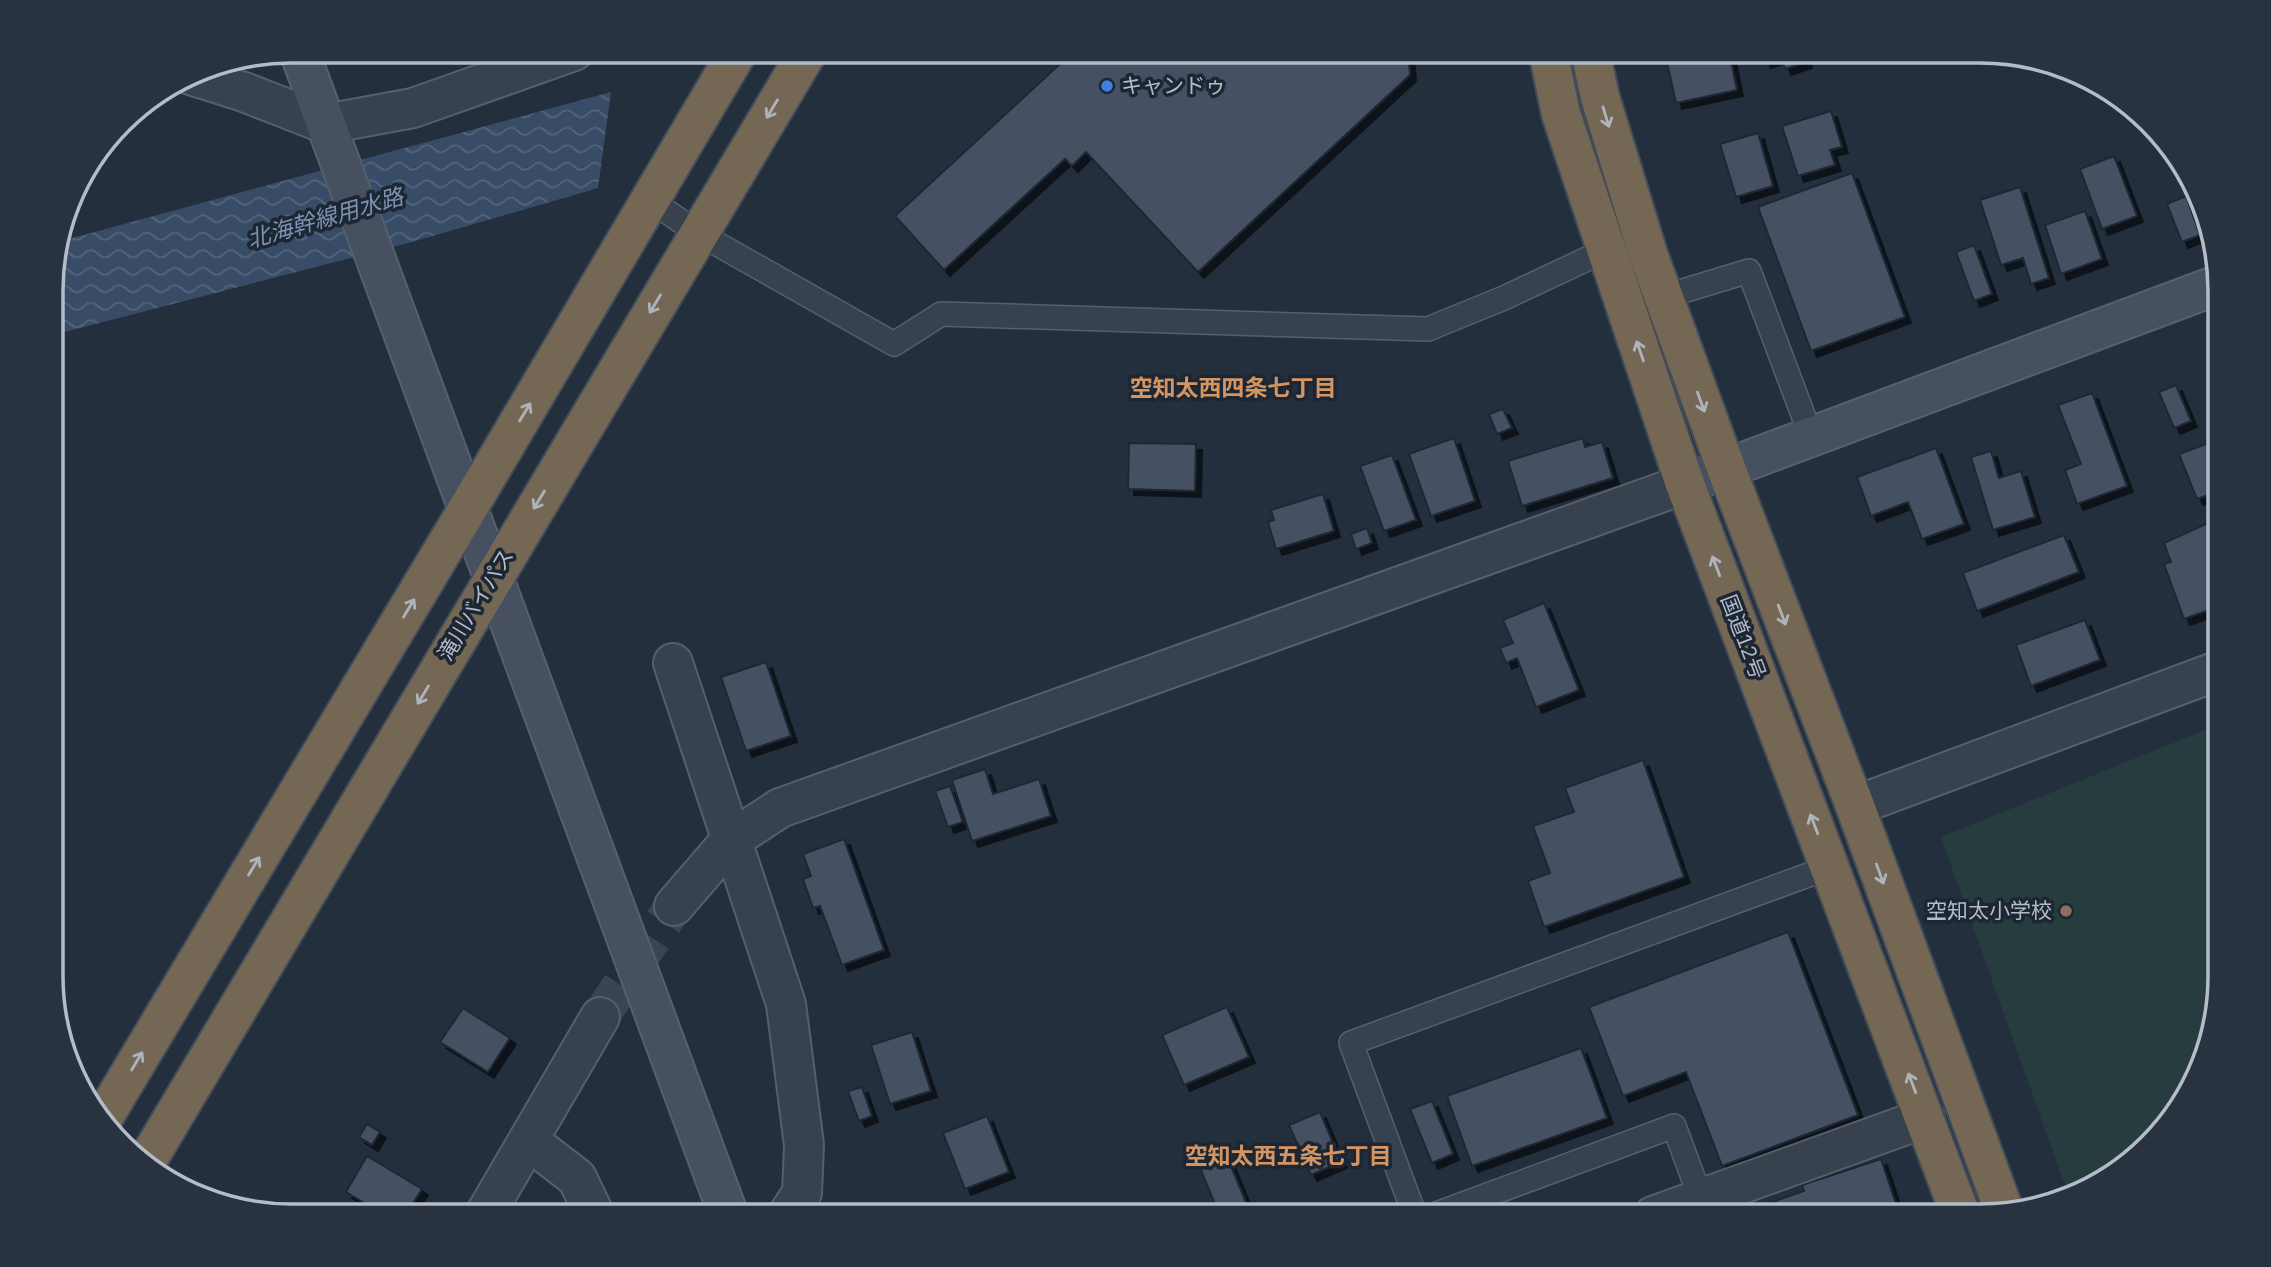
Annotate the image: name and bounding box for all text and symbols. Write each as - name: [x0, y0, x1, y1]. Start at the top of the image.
- place label: キャンドゥ: [1121, 71, 1226, 99]
- marker: キャンドゥ: [1099, 78, 1115, 94]
- one-way arrow: [765, 99, 779, 119]
- one-way arrow: [1600, 106, 1613, 128]
- water label: 北海幹線用水路: [243, 180, 408, 254]
- one-way arrow: [648, 294, 662, 314]
- one-way arrow: [1633, 341, 1646, 363]
- district label: 空知太西四条七丁目: [1130, 372, 1337, 402]
- one-way arrow: [1696, 391, 1708, 413]
- one-way arrow: [519, 402, 532, 423]
- one-way arrow: [532, 489, 546, 509]
- street label: 滝川バイパス: [431, 543, 519, 666]
- one-way arrow: [1709, 555, 1722, 577]
- street label: 国道12号: [1715, 590, 1773, 683]
- one-way arrow: [402, 598, 416, 618]
- one-way arrow: [1777, 604, 1789, 625]
- one-way arrow: [416, 685, 430, 705]
- one-way arrow: [1807, 814, 1819, 836]
- one-way arrow: [247, 857, 261, 877]
- one-way arrow: [1875, 862, 1887, 884]
- place label: 空知太小学校: [1926, 896, 2052, 924]
- marker: 空知太小学校: [2058, 903, 2074, 919]
- one-way arrow: [131, 1052, 145, 1072]
- one-way arrow: [1905, 1072, 1917, 1094]
- district label: 空知太西五条七丁目: [1185, 1140, 1392, 1170]

